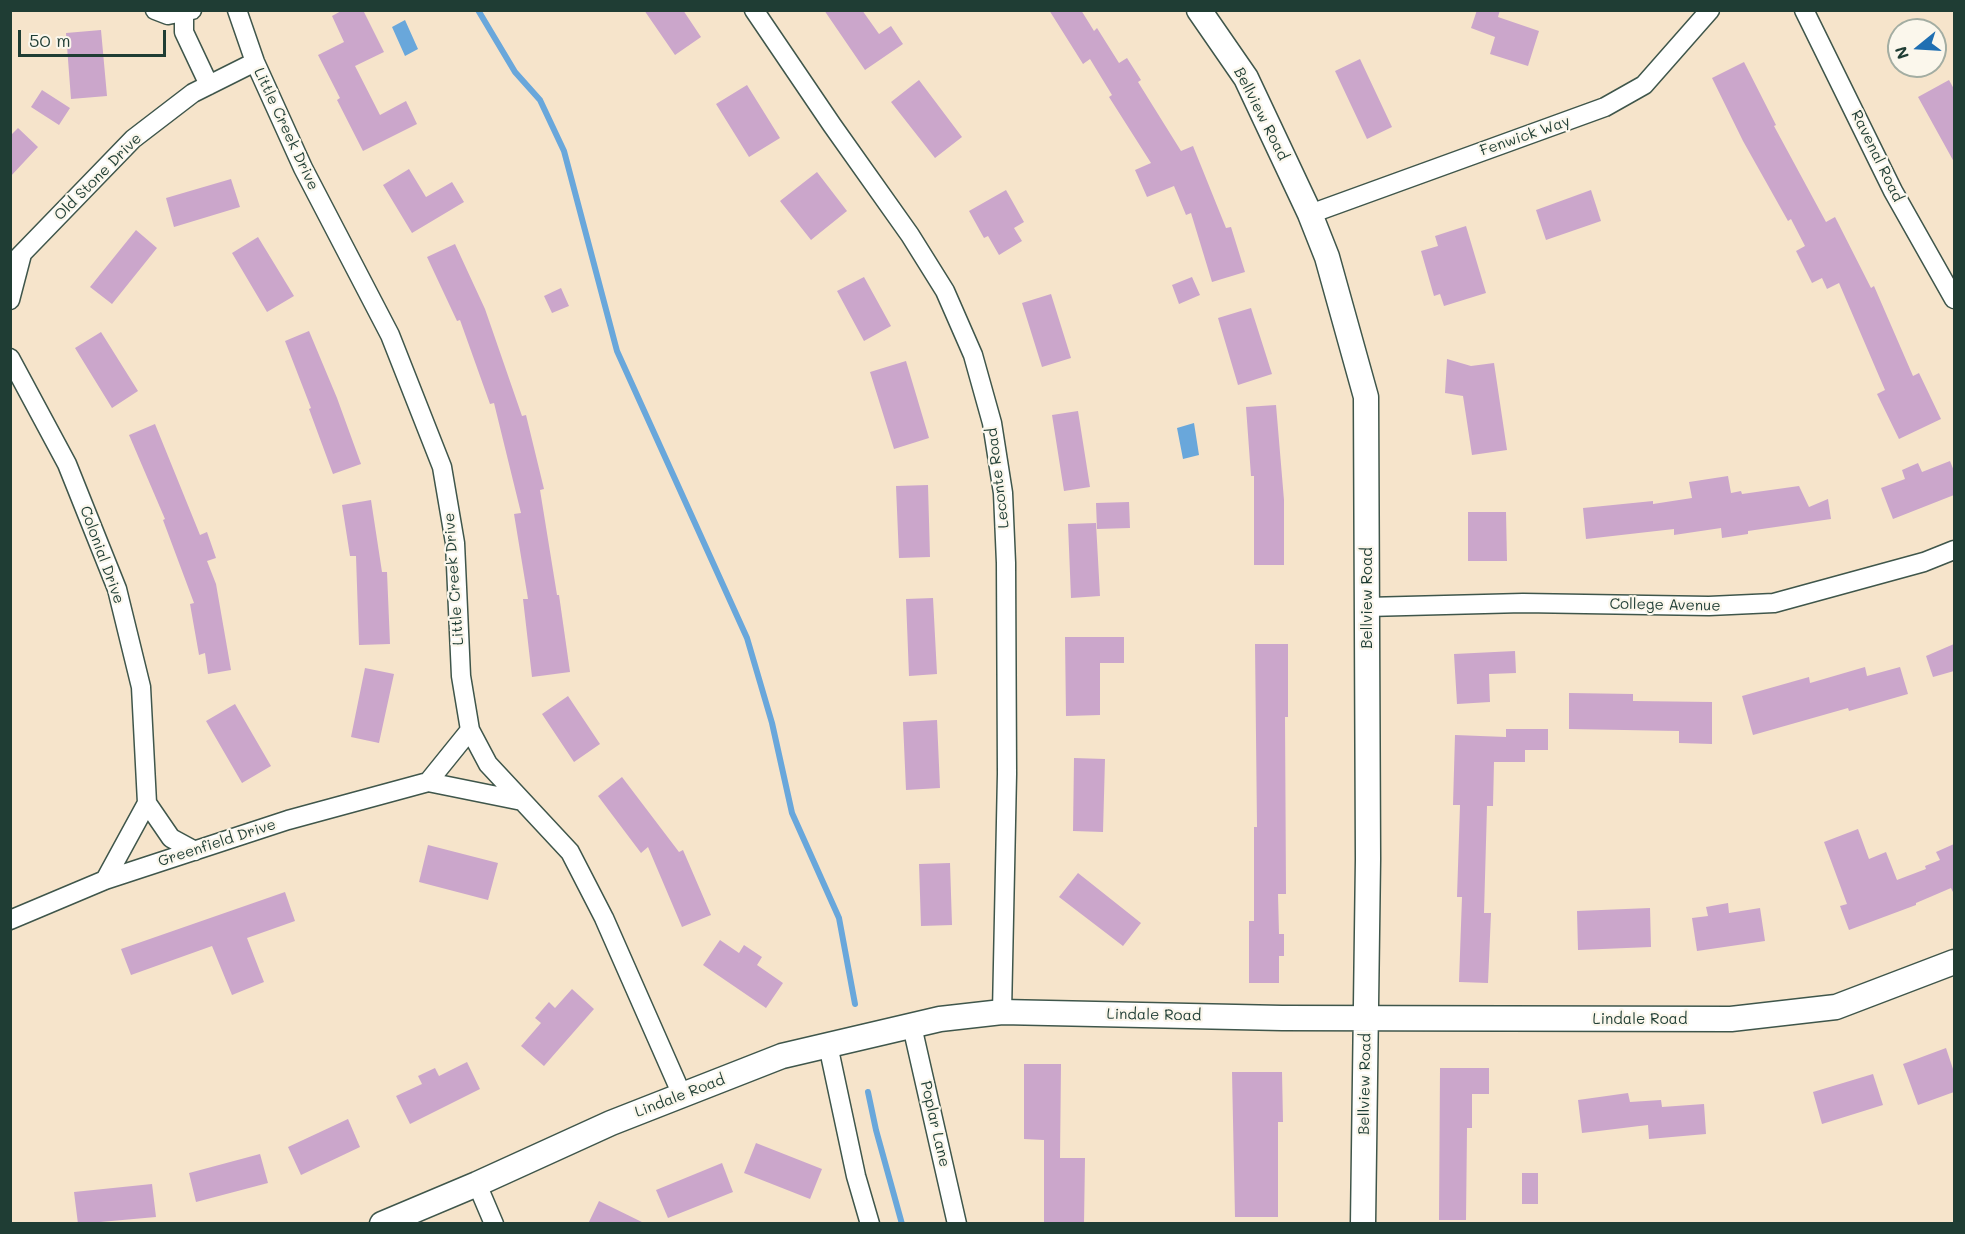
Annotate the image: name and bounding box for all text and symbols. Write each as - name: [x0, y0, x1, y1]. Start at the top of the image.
- scale bar: [21, 18, 170, 56]
- north arrow: [1887, 18, 1947, 78]
- text: 50 m: [29, 28, 71, 52]
- text: N: [1889, 44, 1913, 62]
- street label: Little Creek Drive: [250, 65, 322, 193]
- street label: Bellview Road: [1230, 65, 1292, 163]
- street label: Ravenal Road: [1847, 107, 1907, 205]
- street label: Fenwick Way: [1478, 112, 1572, 160]
- street label: Old Stone Drive: [51, 130, 145, 224]
- street label: Leconte Road: [983, 427, 1013, 529]
- street label: Colonial Drive: [76, 504, 128, 606]
- street label: Little Creek Drive: [440, 512, 468, 646]
- street label: Bellview Road: [1358, 547, 1376, 649]
- street label: College Avenue: [1609, 595, 1721, 615]
- street label: Greenfield Drive: [156, 815, 278, 871]
- street label: Lindale Road: [1106, 1005, 1202, 1025]
- street label: Lindale Road: [1593, 1010, 1687, 1028]
- street label: Bellview Road: [1355, 1033, 1375, 1135]
- street label: Lindale Road: [632, 1071, 728, 1121]
- street label: Poplar Lane: [916, 1079, 954, 1169]

